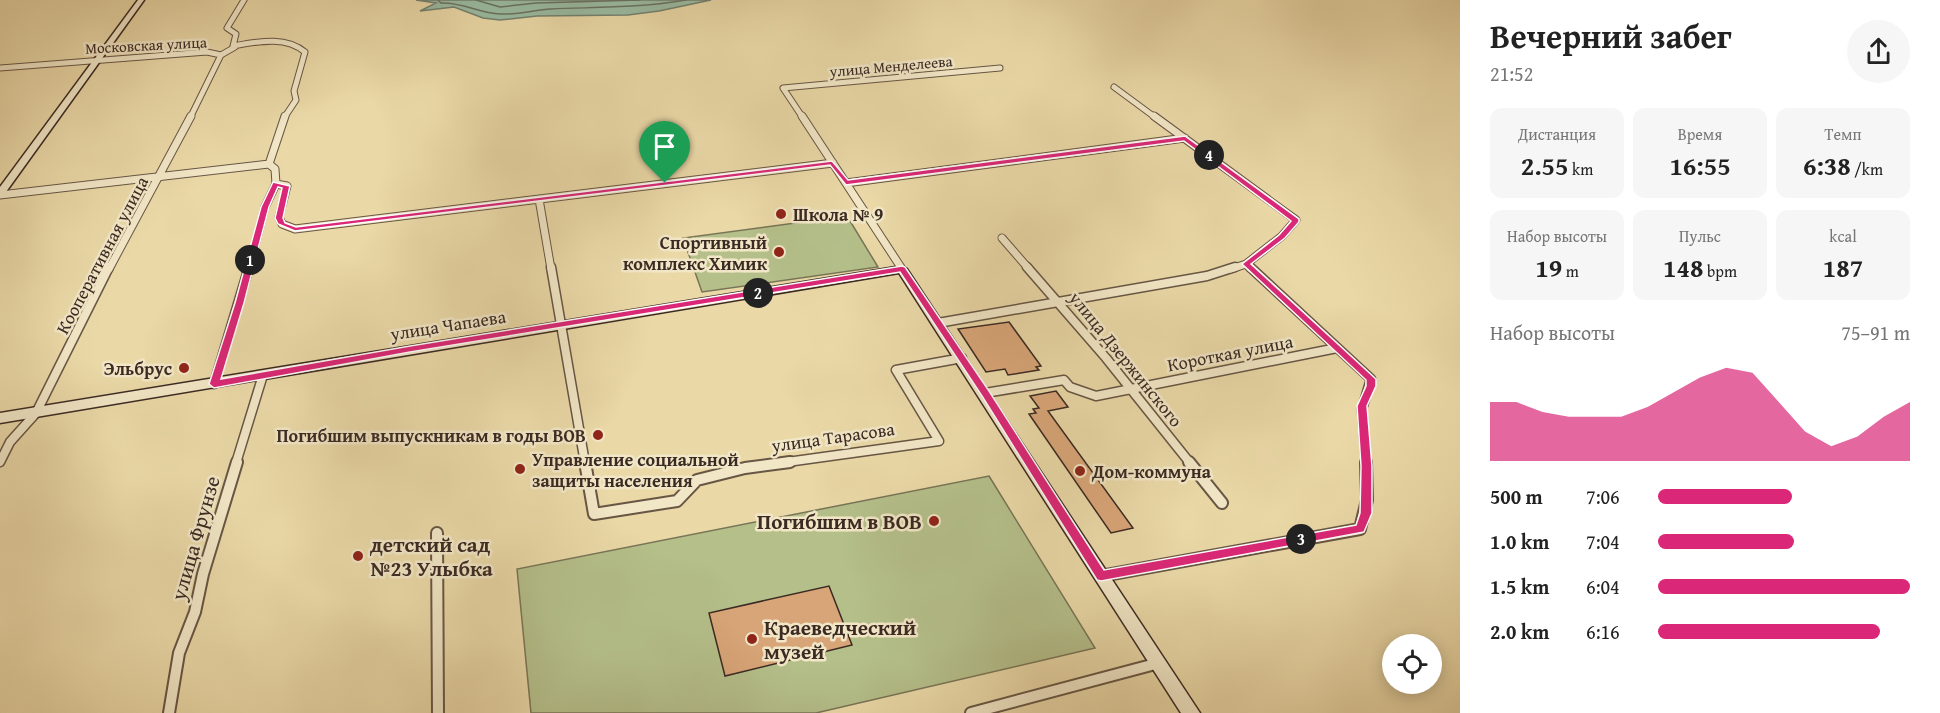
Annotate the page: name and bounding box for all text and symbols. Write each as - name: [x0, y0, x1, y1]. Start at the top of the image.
- text: Вечерний забег: [1490, 12, 1732, 60]
- button: share: [1847, 20, 1910, 83]
- street label: Московская улица: [85, 31, 208, 59]
- street label: улица Менделеева: [828, 50, 954, 82]
- text: 21:52: [1490, 59, 1533, 88]
- pin: [639, 121, 690, 183]
- text: Дистанция: [1518, 122, 1596, 146]
- text: Время: [1678, 122, 1722, 146]
- text: Темп: [1825, 122, 1861, 146]
- icon: arrive: [648, 130, 681, 163]
- pin: 4: [1194, 140, 1224, 170]
- text: 4: [1205, 143, 1213, 167]
- text: 2.55: [1521, 146, 1569, 185]
- text: 16:55: [1669, 146, 1731, 185]
- text: 6:38: [1803, 146, 1851, 185]
- text: km: [1569, 157, 1593, 181]
- text: /km: [1851, 157, 1883, 181]
- street label: Кооперативная улица: [49, 171, 155, 339]
- place label: Школа № 9: [793, 201, 883, 228]
- marker: Школа № 9: [774, 207, 788, 221]
- text: Набор высоты: [1507, 224, 1607, 248]
- text: Пульс: [1679, 224, 1721, 248]
- text: kcal: [1829, 224, 1857, 248]
- place label: Спортивный комплекс Химик: [623, 229, 768, 277]
- pin: 1: [235, 245, 265, 275]
- marker: Спортивный комплекс Химик: [772, 245, 786, 259]
- text: 1: [246, 248, 254, 272]
- text: 19: [1535, 248, 1562, 287]
- text: 148: [1663, 248, 1703, 287]
- text: 187: [1823, 248, 1863, 287]
- text: m: [1562, 259, 1579, 283]
- text: bpm: [1703, 259, 1737, 283]
- pin: 2: [743, 278, 773, 308]
- text: 2: [754, 281, 762, 305]
- street label: улица Дзержинского: [1062, 285, 1189, 433]
- street label: улица Чапаева: [387, 302, 508, 348]
- text: Набор высоты: [1490, 318, 1615, 347]
- text: 75–91 m: [1841, 318, 1910, 347]
- street label: Короткая улица: [1165, 328, 1296, 378]
- place label: Эльбрус: [103, 355, 172, 382]
- marker: Эльбрус: [177, 361, 191, 375]
- street label: улица Тарасова: [769, 415, 897, 459]
- place label: Погибшим выпускникам в годы ВОВ: [276, 422, 586, 449]
- marker: Погибшим выпускникам в годы ВОВ: [591, 428, 605, 442]
- place label: Управление социальной защиты населения: [532, 446, 739, 494]
- place label: Дом-коммуна: [1091, 458, 1212, 485]
- marker: Управление социальной защиты населения: [513, 462, 527, 476]
- marker: Дом-коммуна: [1073, 464, 1087, 478]
- street label: улица Фрунзе: [162, 472, 228, 605]
- text: 500 m: [1490, 482, 1543, 511]
- text: 7:06: [1586, 482, 1620, 511]
- place label: Погибшим в ВОВ: [757, 506, 922, 537]
- marker: Погибшим в ВОВ: [927, 514, 941, 528]
- pin: 3: [1286, 524, 1316, 554]
- text: 3: [1297, 527, 1305, 551]
- text: 1.0 km: [1490, 527, 1549, 556]
- text: 7:04: [1586, 527, 1620, 556]
- place label: детский сад №23 Улыбка: [370, 529, 493, 584]
- marker: детский сад №23 Улыбка: [351, 549, 365, 563]
- text: 1.5 km: [1490, 572, 1549, 601]
- text: 6:04: [1586, 572, 1620, 601]
- place label: Краеведческий музей: [764, 612, 916, 667]
- text: 2.0 km: [1490, 617, 1549, 646]
- text: 6:16: [1586, 617, 1620, 646]
- marker: Краеведческий музей: [745, 632, 759, 646]
- map controls: [1382, 634, 1442, 694]
- button: locate: [1382, 634, 1442, 694]

